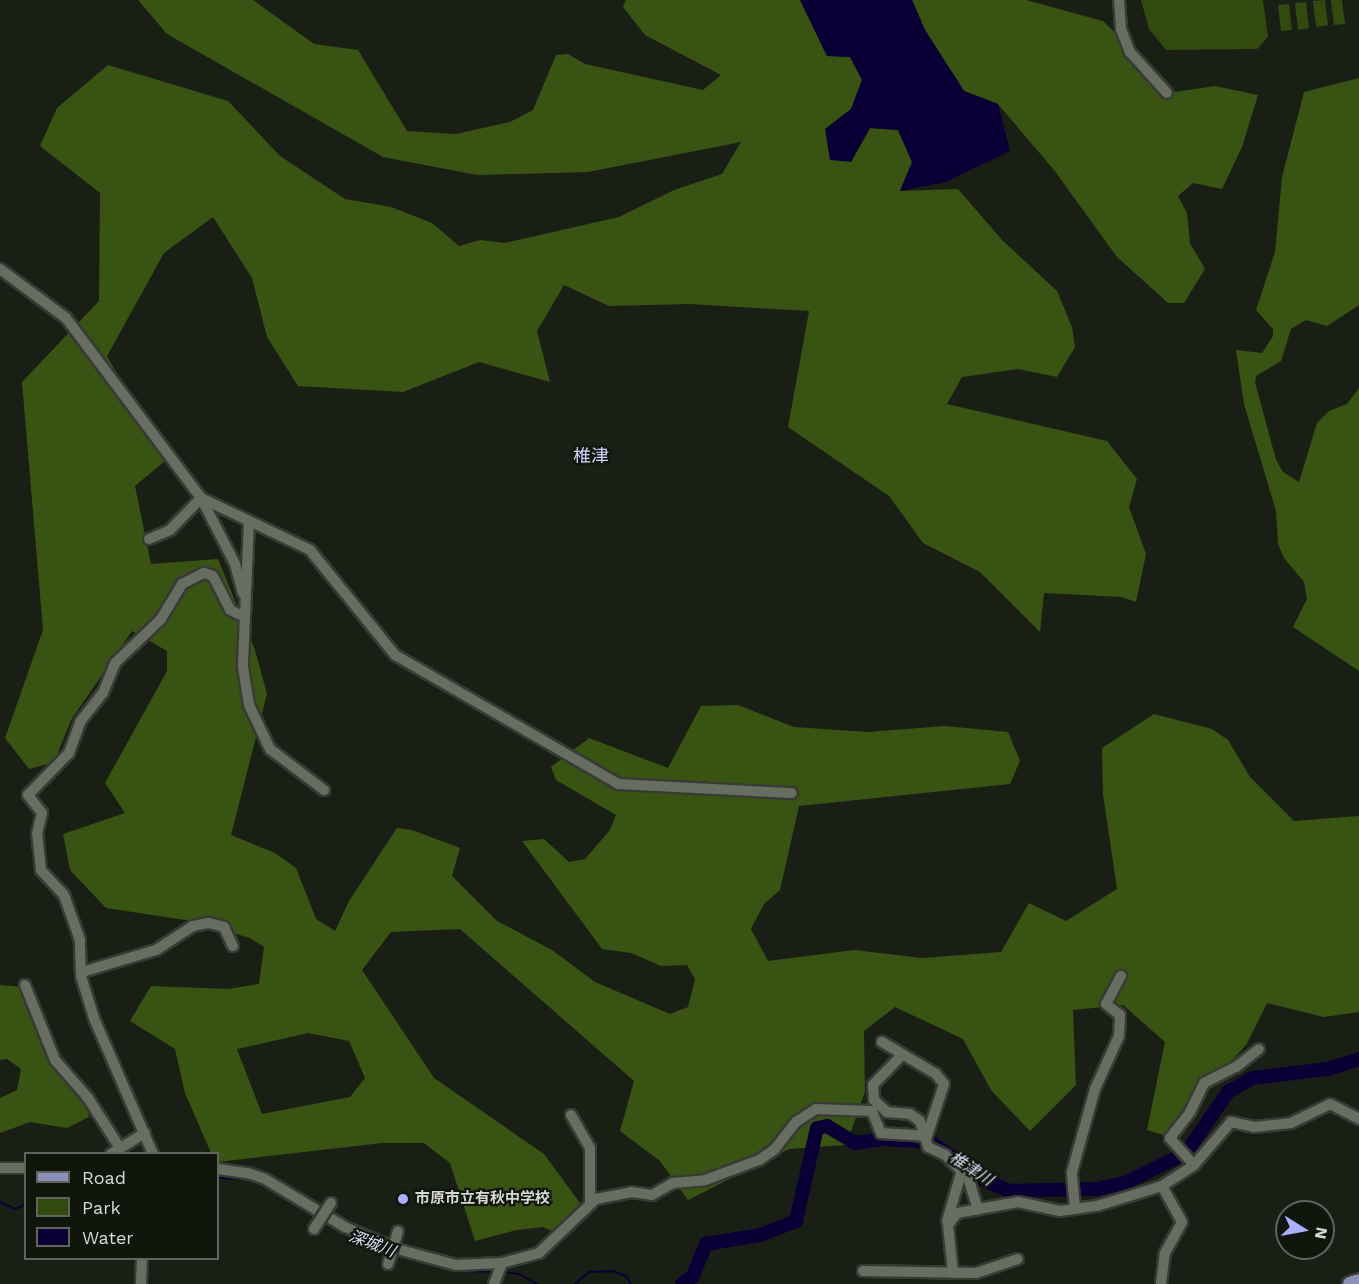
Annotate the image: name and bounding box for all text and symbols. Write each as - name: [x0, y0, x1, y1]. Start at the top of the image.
- district label: 椎津: [573, 445, 609, 467]
- water label: 椎津川: [946, 1148, 996, 1190]
- legend: [24, 1152, 219, 1260]
- text: Road: [82, 1167, 126, 1188]
- place label: 市原市立有秋中学校: [415, 1190, 550, 1208]
- marker: 市原市立有秋中学校: [396, 1192, 410, 1206]
- text: Park: [82, 1197, 121, 1218]
- north arrow: [1275, 1200, 1335, 1260]
- water label: 深城川: [346, 1226, 398, 1262]
- text: N: [1311, 1226, 1332, 1241]
- text: Water: [82, 1227, 134, 1248]

